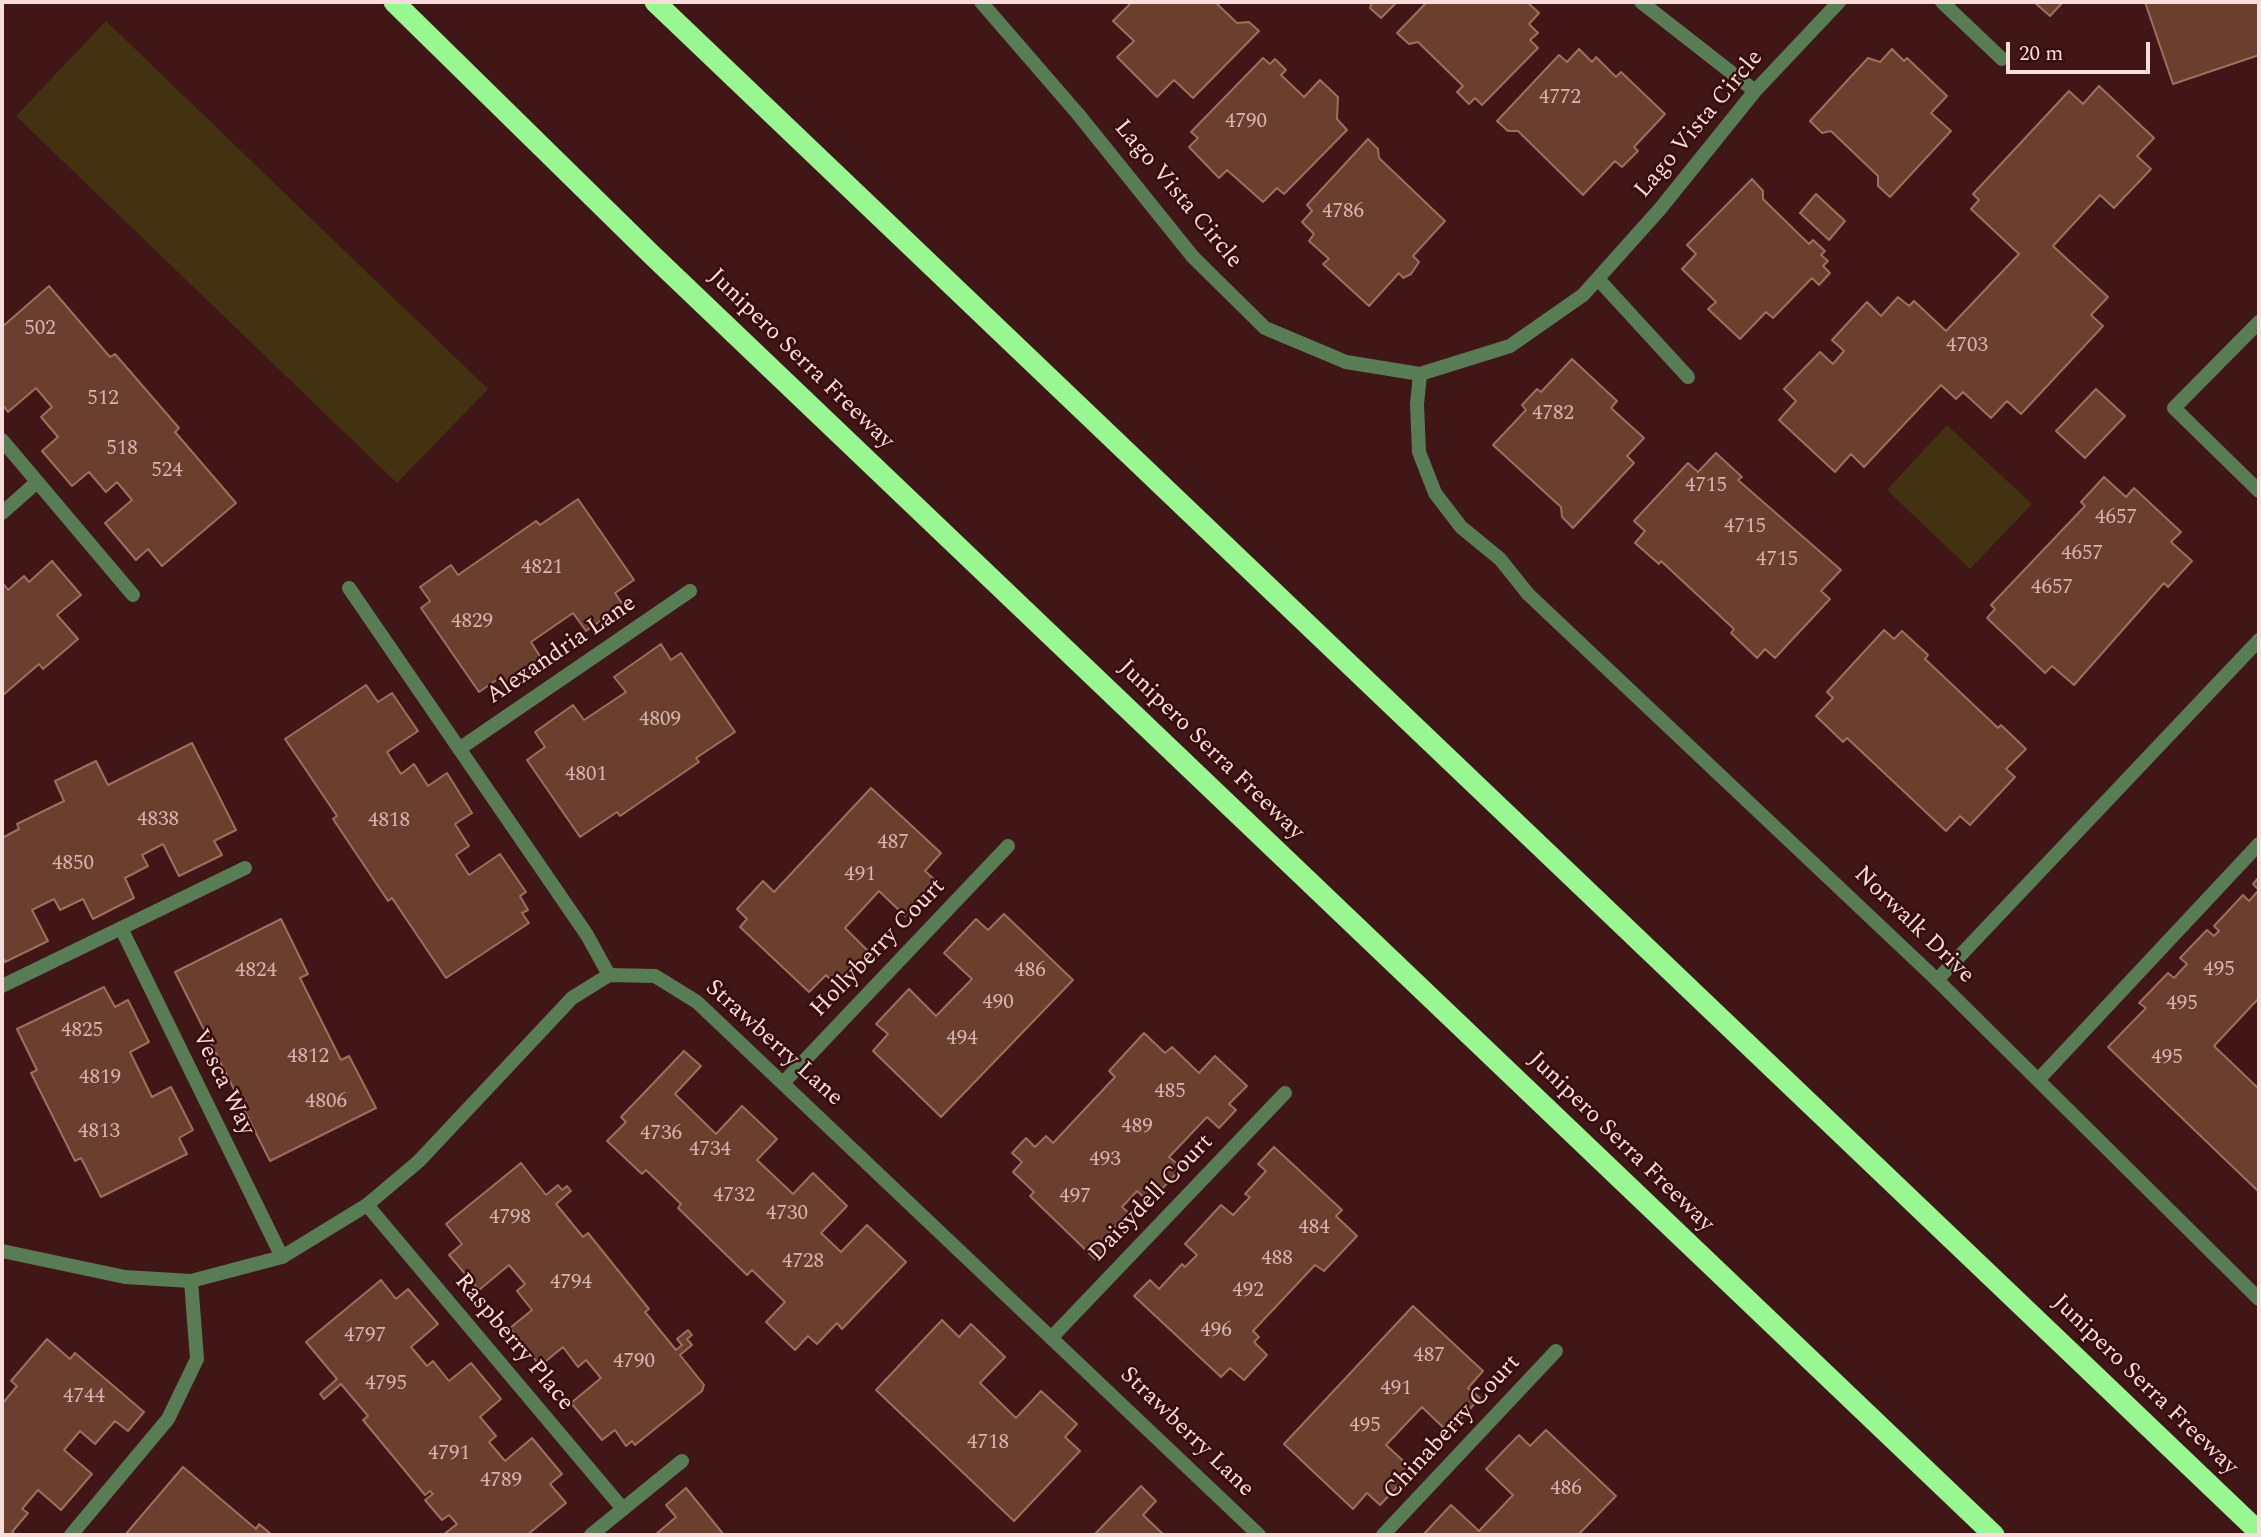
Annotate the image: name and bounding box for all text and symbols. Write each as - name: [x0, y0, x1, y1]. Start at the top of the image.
- scale bar: [2009, 28, 2152, 72]
- text: 20 m: [2019, 38, 2063, 70]
- street label: Lago Vista Circle: [1630, 45, 1770, 205]
- house number: 4772: [1539, 86, 1581, 112]
- house number: 4790: [1225, 110, 1267, 136]
- street label: Lago Vista Circle: [1107, 115, 1247, 275]
- house number: 4786: [1322, 200, 1364, 226]
- street label: Junipero Serra Freeway: [701, 264, 899, 456]
- house number: 502: [24, 317, 56, 343]
- house number: 4703: [1946, 334, 1988, 360]
- house number: 512: [87, 387, 119, 413]
- house number: 4782: [1532, 402, 1574, 428]
- house number: 518: [106, 437, 138, 463]
- house number: 524: [151, 459, 183, 485]
- house number: 4715: [1685, 474, 1727, 500]
- house number: 4657: [2095, 506, 2137, 532]
- house number: 4715: [1724, 515, 1766, 541]
- house number: 4657: [2061, 542, 2103, 568]
- house number: 4715: [1756, 548, 1798, 574]
- house number: 4821: [521, 556, 563, 582]
- house number: 4657: [2031, 576, 2073, 602]
- street label: Alexandria Lane: [482, 590, 642, 712]
- house number: 4829: [451, 610, 493, 636]
- street label: Junipero Serra Freeway: [1111, 655, 1309, 847]
- house number: 4809: [639, 708, 681, 734]
- house number: 4801: [565, 763, 607, 789]
- house number: 4838: [137, 808, 179, 834]
- house number: 4818: [368, 809, 410, 835]
- house number: 487: [877, 831, 909, 857]
- house number: 4850: [52, 852, 94, 878]
- street label: Norwalk Drive: [1847, 861, 1979, 991]
- house number: 491: [844, 863, 876, 889]
- street label: Hollyberry Court: [806, 874, 952, 1024]
- house number: 495: [2203, 958, 2235, 984]
- house number: 4824: [235, 959, 277, 985]
- house number: 486: [1014, 959, 1046, 985]
- street label: Strawberry Lane: [698, 975, 848, 1113]
- house number: 490: [982, 991, 1014, 1017]
- house number: 495: [2166, 992, 2198, 1018]
- house number: 4825: [61, 1019, 103, 1045]
- street label: Vesca Way: [184, 1025, 260, 1141]
- house number: 494: [946, 1027, 978, 1053]
- house number: 4812: [287, 1045, 329, 1071]
- house number: 495: [2151, 1046, 2183, 1072]
- street label: Junipero Serra Freeway: [1521, 1047, 1719, 1239]
- house number: 4819: [79, 1066, 121, 1092]
- house number: 485: [1154, 1080, 1186, 1106]
- house number: 4806: [305, 1090, 347, 1116]
- house number: 489: [1121, 1115, 1153, 1141]
- house number: 4813: [78, 1120, 120, 1146]
- house number: 4736: [640, 1122, 682, 1148]
- street label: Daisydell Court: [1084, 1129, 1220, 1269]
- house number: 4734: [689, 1138, 731, 1164]
- house number: 493: [1089, 1148, 1121, 1174]
- house number: 4732: [713, 1184, 755, 1210]
- house number: 497: [1059, 1185, 1091, 1211]
- house number: 4730: [766, 1202, 808, 1228]
- house number: 4798: [489, 1206, 531, 1232]
- house number: 484: [1298, 1216, 1330, 1242]
- house number: 488: [1261, 1247, 1293, 1273]
- house number: 4728: [782, 1250, 824, 1276]
- street label: Raspberry Place: [447, 1268, 579, 1418]
- house number: 4794: [550, 1271, 592, 1297]
- house number: 492: [1232, 1279, 1264, 1305]
- street label: Junipero Serra Freeway: [2045, 1290, 2243, 1482]
- house number: 496: [1200, 1319, 1232, 1345]
- house number: 4797: [344, 1324, 386, 1350]
- house number: 487: [1413, 1344, 1445, 1370]
- street label: Chinaberry Court: [1378, 1349, 1528, 1507]
- house number: 4790: [613, 1350, 655, 1376]
- street label: Strawberry Lane: [1113, 1362, 1259, 1504]
- house number: 4795: [365, 1372, 407, 1398]
- house number: 491: [1380, 1377, 1412, 1403]
- house number: 4744: [63, 1385, 105, 1411]
- house number: 495: [1349, 1414, 1381, 1440]
- house number: 4718: [967, 1431, 1009, 1457]
- house number: 4791: [428, 1442, 470, 1468]
- house number: 4789: [480, 1469, 522, 1495]
- house number: 486: [1550, 1477, 1582, 1503]

